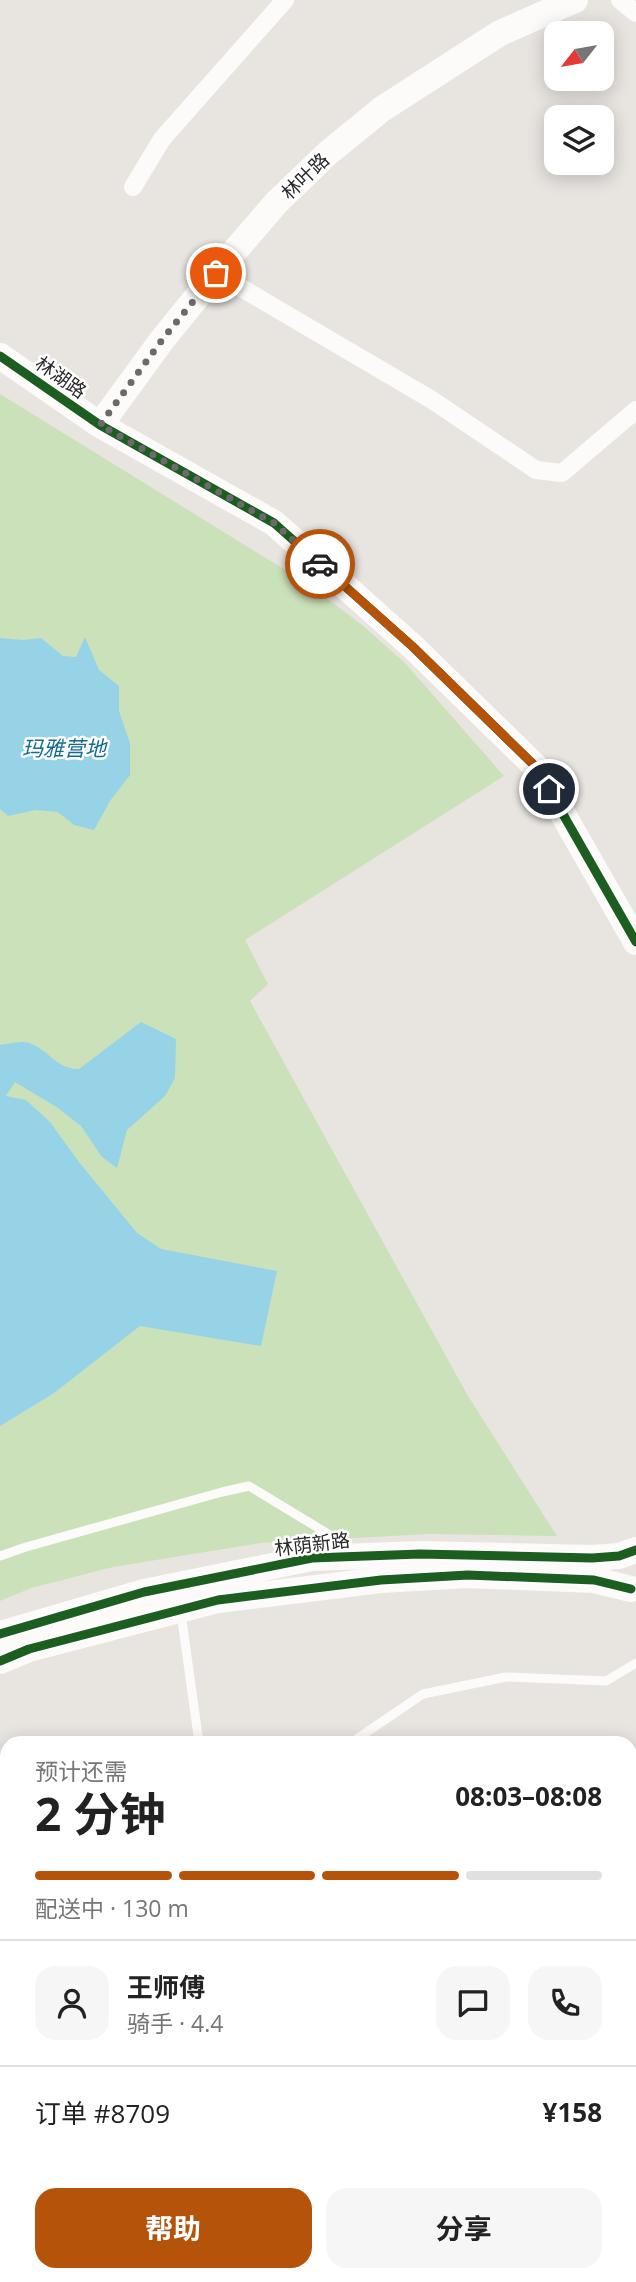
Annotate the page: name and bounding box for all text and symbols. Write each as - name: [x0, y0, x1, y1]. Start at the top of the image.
- north arrow: [544, 21, 614, 91]
- map controls: [544, 21, 614, 175]
- button: layers: [544, 105, 614, 175]
- street label: 林叶路: [275, 147, 335, 205]
- pin: [186, 243, 246, 303]
- icon: bag: [197, 254, 235, 292]
- street label: 林湖路: [30, 350, 92, 404]
- courier: [285, 529, 355, 599]
- icon: car: [301, 545, 339, 583]
- water label: 玛雅营地: [22, 734, 108, 762]
- pin: [519, 759, 579, 819]
- icon: home: [530, 770, 568, 808]
- street label: 林荫新路: [273, 1526, 351, 1562]
- text: 预计还需: [35, 1755, 127, 1787]
- text: 08:03–08:08: [455, 1778, 602, 1814]
- text: 2 分钟: [35, 1782, 165, 1844]
- text: 配送中 · 130 m: [35, 1892, 189, 1924]
- button: person: [35, 1966, 109, 2040]
- button: chat: [436, 1966, 510, 2040]
- button: phone: [528, 1966, 602, 2040]
- text: 王师傅: [127, 1969, 205, 2005]
- text: 骑手 · 4.4: [127, 2007, 223, 2039]
- text: ¥158: [543, 2094, 602, 2130]
- text: 订单 #8709: [35, 2095, 170, 2131]
- button: 帮助: [35, 2188, 312, 2268]
- button: 分享: [326, 2188, 602, 2268]

